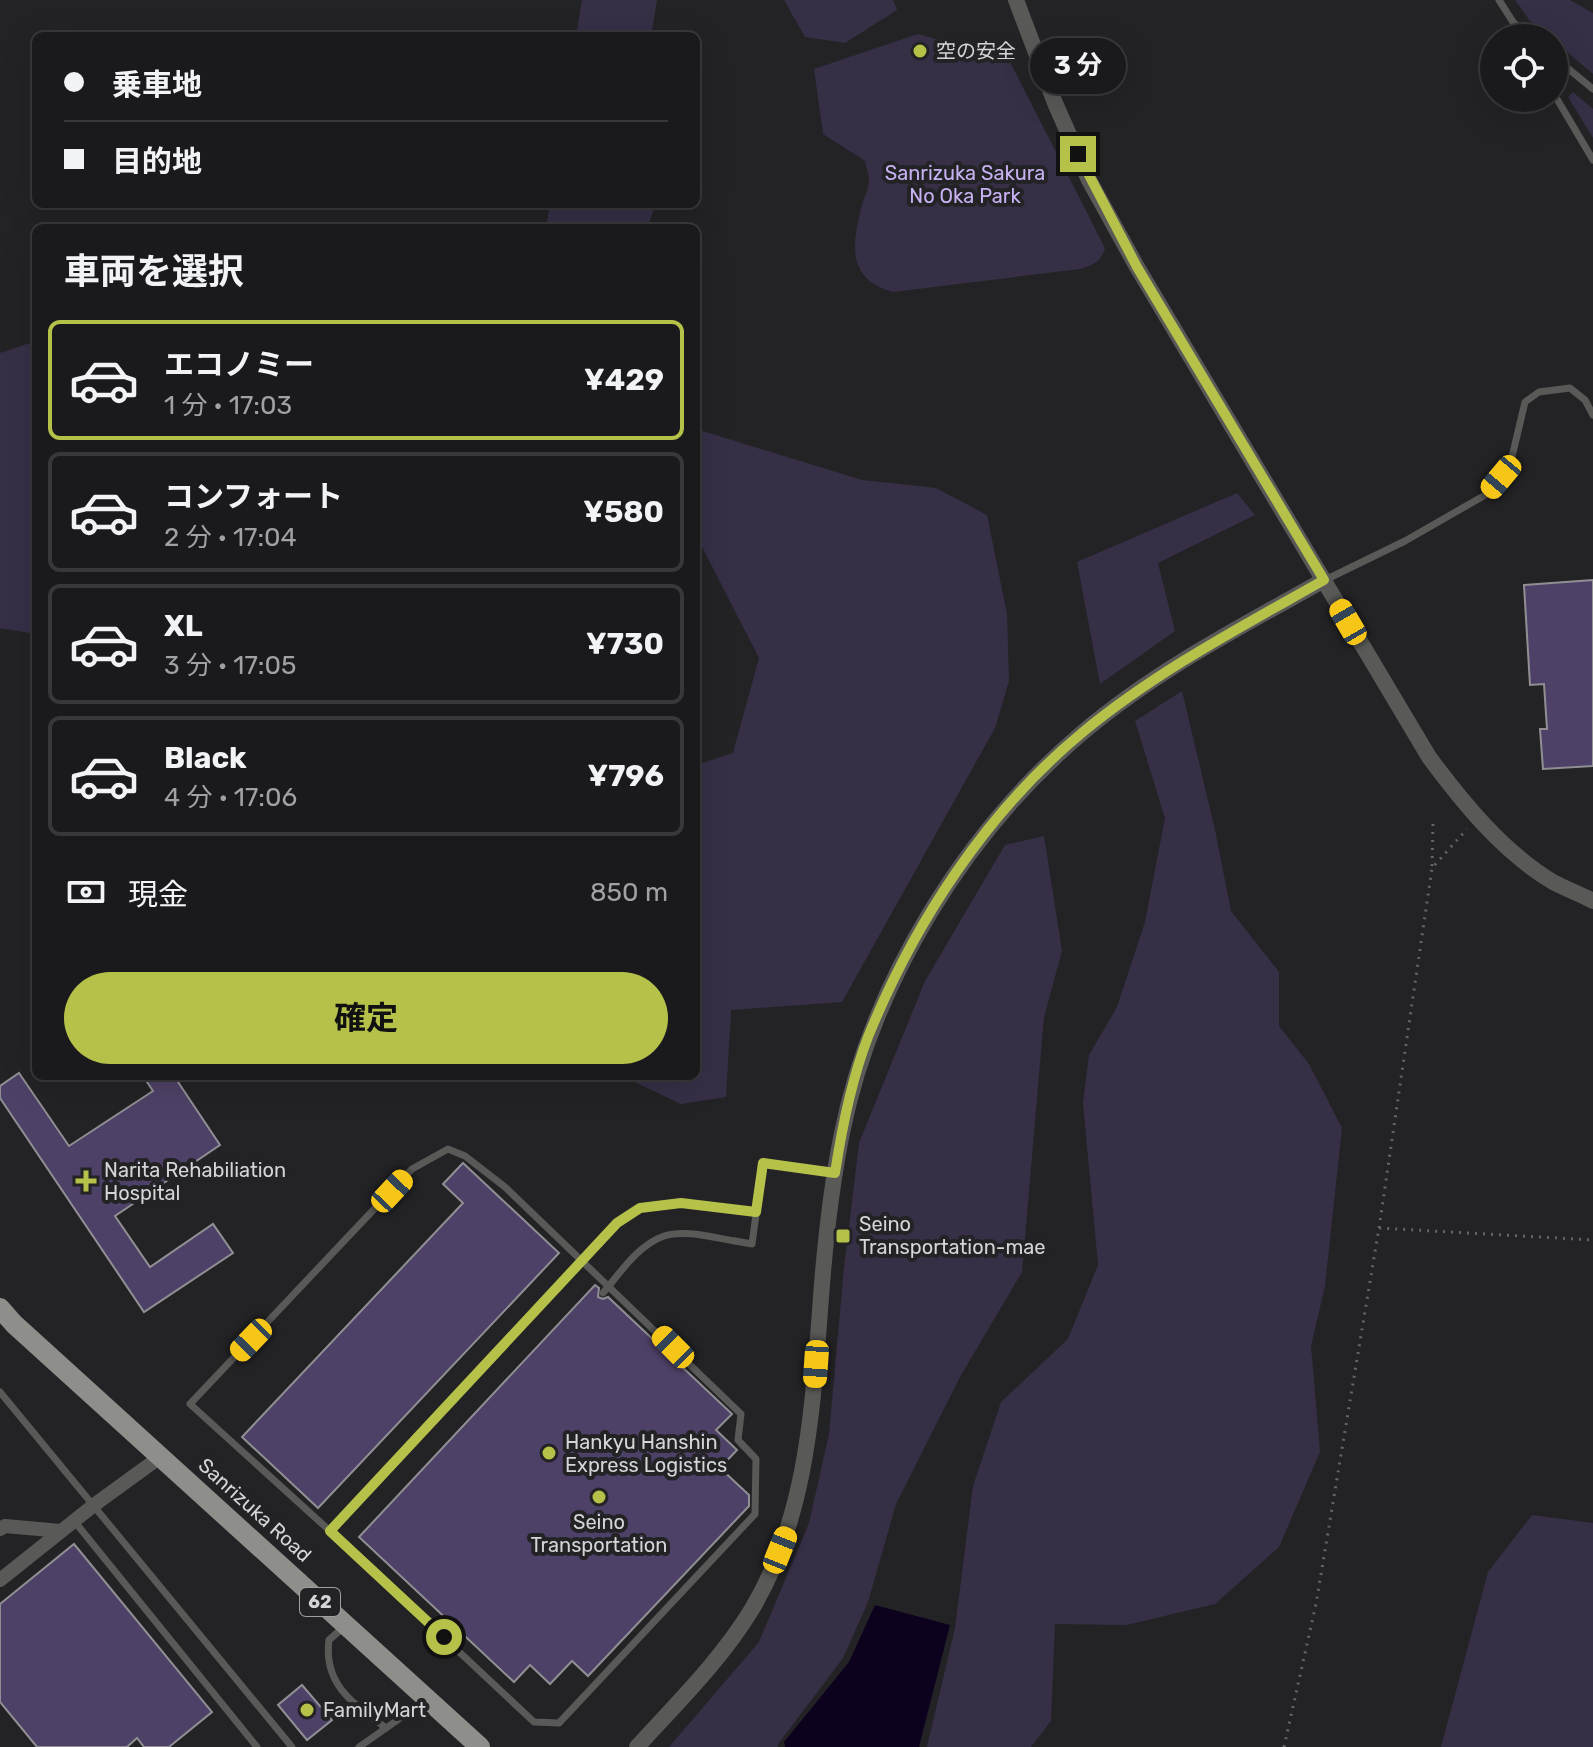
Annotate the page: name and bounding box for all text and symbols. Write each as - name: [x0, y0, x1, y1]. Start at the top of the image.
- map controls: [1480, 24, 1568, 112]
- button: locate: [1480, 24, 1568, 112]
- callout: 3 分: [1030, 38, 1126, 94]
- place label: 空の安全: [936, 39, 1016, 63]
- marker: 空の安全: [911, 42, 929, 60]
- text: 3 分: [1054, 50, 1102, 81]
- text: 乗車地: [112, 67, 202, 103]
- route end: [1060, 136, 1096, 172]
- text: 目的地: [112, 144, 202, 180]
- park label: Sanrizuka Sakura No Oka Park: [885, 161, 1045, 208]
- text: 車両を選択: [64, 250, 244, 293]
- icon: car: [68, 344, 140, 416]
- text: エコノミー: [164, 347, 314, 383]
- text: ¥429: [584, 362, 664, 398]
- text: 1 分 · 17:03: [164, 390, 292, 421]
- car: [1476, 451, 1526, 503]
- icon: car: [68, 476, 140, 548]
- text: コンフォート: [164, 479, 343, 515]
- text: ¥580: [583, 494, 664, 530]
- text: 2 分 · 17:04: [164, 522, 297, 553]
- car: [1326, 595, 1370, 649]
- icon: car: [68, 608, 140, 680]
- text: XL: [164, 608, 203, 644]
- text: ¥730: [586, 626, 664, 662]
- text: 3 分 · 17:05: [164, 650, 296, 681]
- icon: car: [68, 740, 140, 812]
- text: Black: [164, 740, 247, 776]
- text: ¥796: [588, 758, 664, 794]
- text: 4 分 · 17:06: [164, 782, 297, 813]
- icon: cash: [64, 870, 108, 914]
- text: 現金: [128, 877, 188, 913]
- text: 850 m: [590, 877, 668, 908]
- button: 確定: [64, 972, 668, 1064]
- place label: Narita Rehabiliation Hospital: [104, 1158, 286, 1205]
- car: [367, 1165, 417, 1217]
- marker: Narita Rehabiliation Hospital: [75, 1170, 97, 1192]
- place label: Seino Transportation-mae: [859, 1212, 1045, 1259]
- marker: Seino Transportation-mae: [834, 1227, 852, 1245]
- car: [226, 1314, 276, 1366]
- car: [648, 1322, 698, 1372]
- car: [802, 1339, 830, 1389]
- place label: Hankyu Hanshin Express Logistics: [565, 1430, 727, 1477]
- marker: Hankyu Hanshin Express Logistics: [540, 1444, 558, 1462]
- street label: Sanrizuka Road: [194, 1453, 316, 1567]
- marker: Seino Transportation: [590, 1488, 608, 1506]
- place label: Seino Transportation: [531, 1510, 667, 1557]
- car: [760, 1523, 800, 1577]
- road number: 62: [300, 1588, 340, 1616]
- route start: [426, 1619, 462, 1655]
- place label: FamilyMart: [323, 1698, 426, 1722]
- marker: FamilyMart: [298, 1701, 316, 1719]

